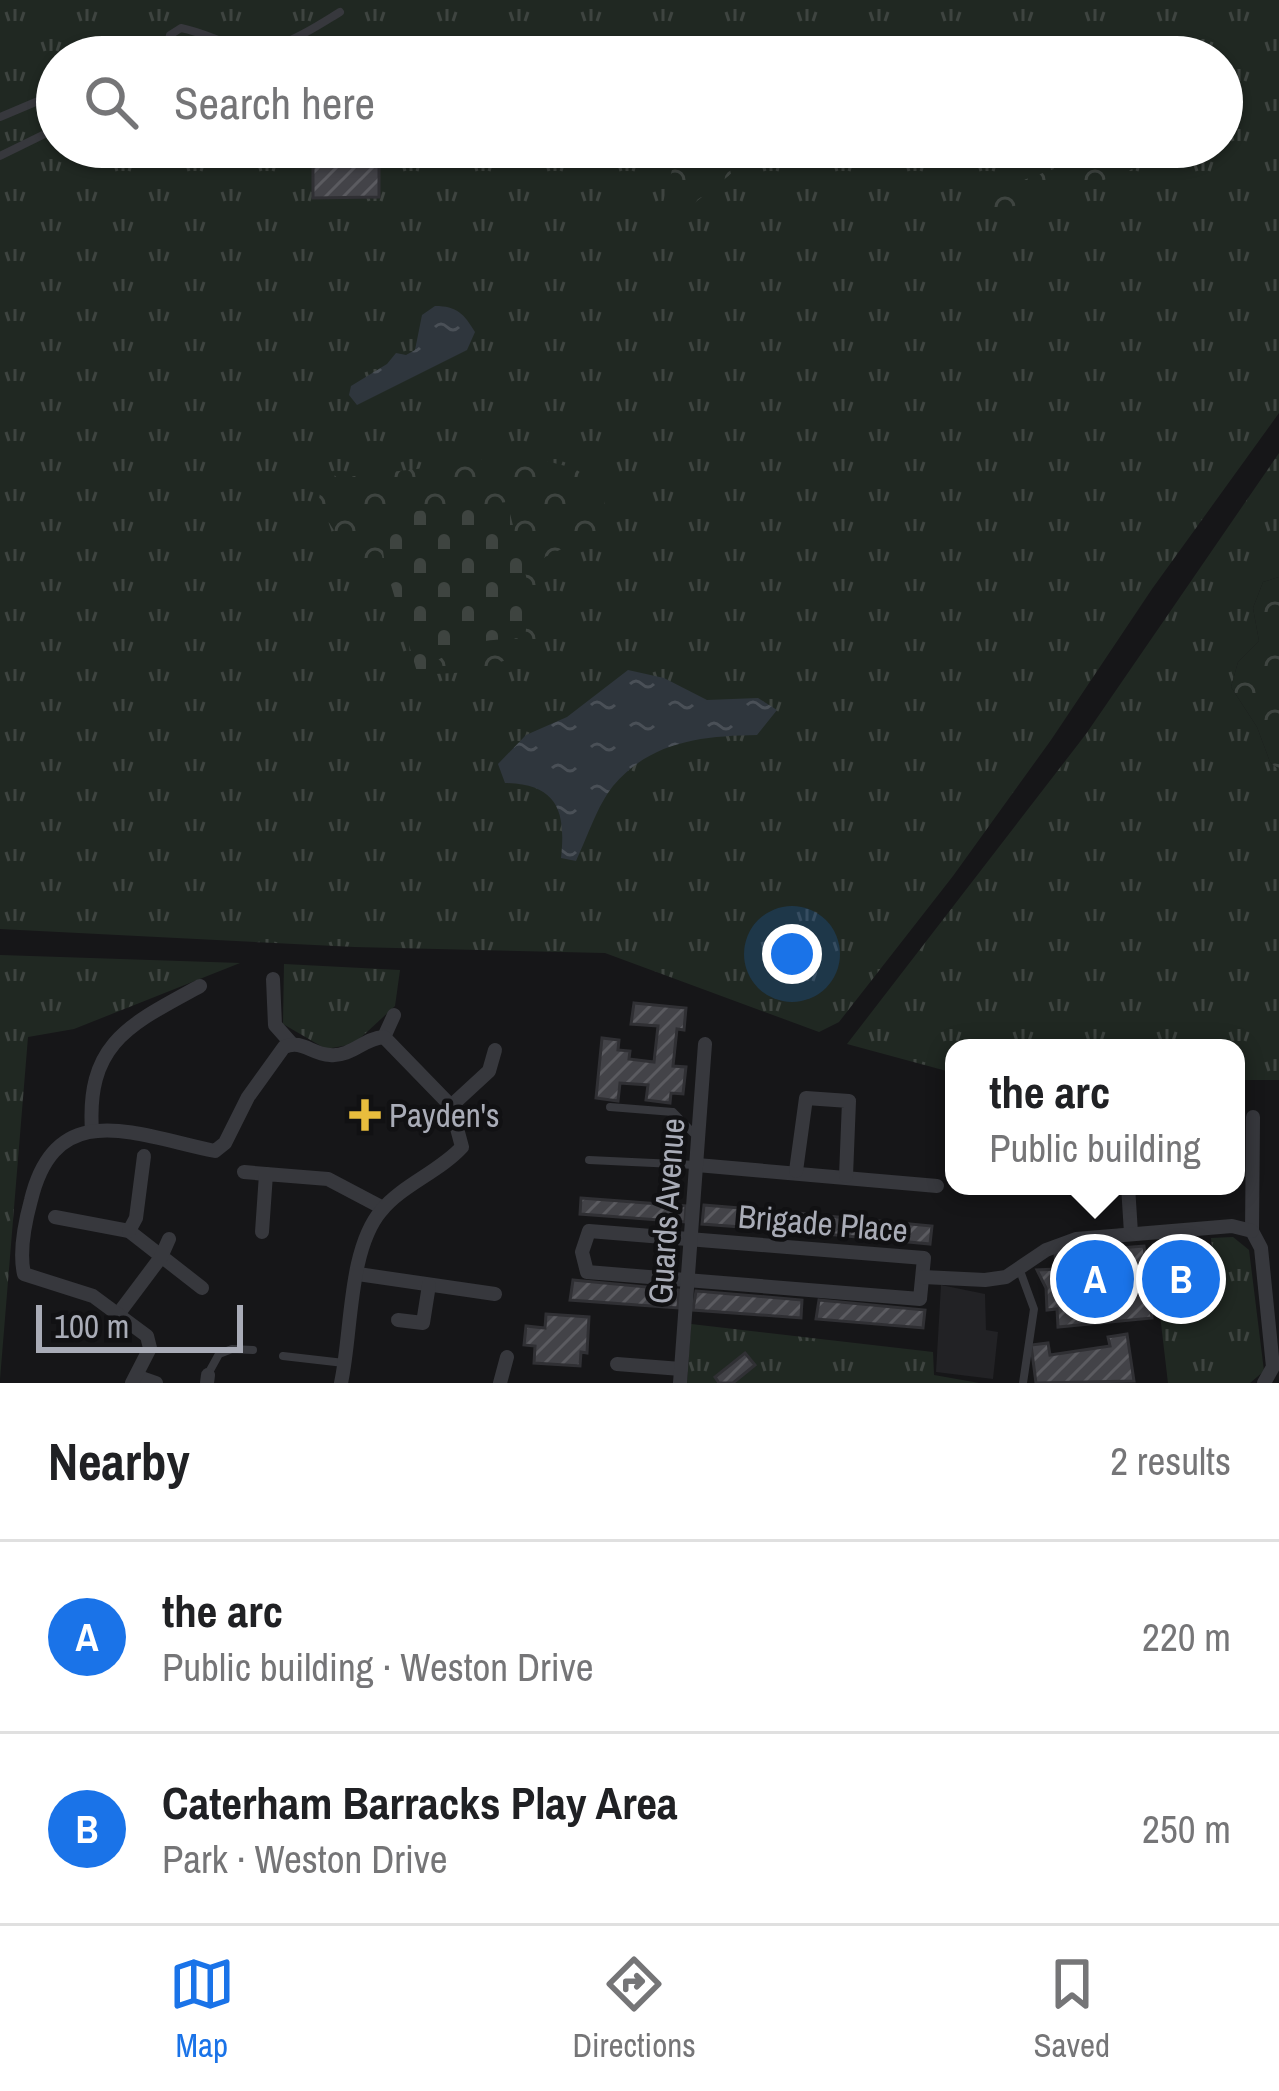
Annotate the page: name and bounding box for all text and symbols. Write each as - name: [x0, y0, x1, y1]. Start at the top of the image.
- search box: [36, 36, 1243, 168]
- icon: search: [78, 69, 144, 135]
- text: Search here: [174, 72, 375, 133]
- your location: [762, 924, 822, 984]
- popup: [945, 1039, 1245, 1195]
- text: the arc: [989, 1061, 1110, 1122]
- place label: Payden's: [389, 1093, 499, 1137]
- marker: Payden's: [352, 1102, 378, 1128]
- street label: Guards Avenue: [638, 1117, 694, 1305]
- text: Public building: [989, 1122, 1201, 1174]
- street label: Brigade Place: [736, 1194, 910, 1252]
- pin: A: [1056, 1234, 1134, 1324]
- pin: B: [1142, 1234, 1220, 1324]
- scale bar: [36, 1299, 243, 1352]
- text: 100 m: [54, 1304, 129, 1348]
- text: Nearby: [48, 1427, 190, 1496]
- text: 2 results: [1110, 1435, 1231, 1487]
- text: the arc: [162, 1580, 283, 1641]
- text: A: [75, 1611, 99, 1663]
- text: 220 m: [1142, 1611, 1231, 1663]
- text: Public building · Weston Drive: [162, 1641, 593, 1693]
- text: Caterham Barracks Play Area: [162, 1772, 678, 1833]
- text: B: [75, 1803, 99, 1855]
- text: 250 m: [1142, 1803, 1231, 1855]
- text: Park · Weston Drive: [162, 1833, 448, 1885]
- tab: Map: [169, 1951, 235, 2067]
- tab: Directions: [572, 1951, 696, 2067]
- tab: Saved: [1033, 1951, 1110, 2067]

